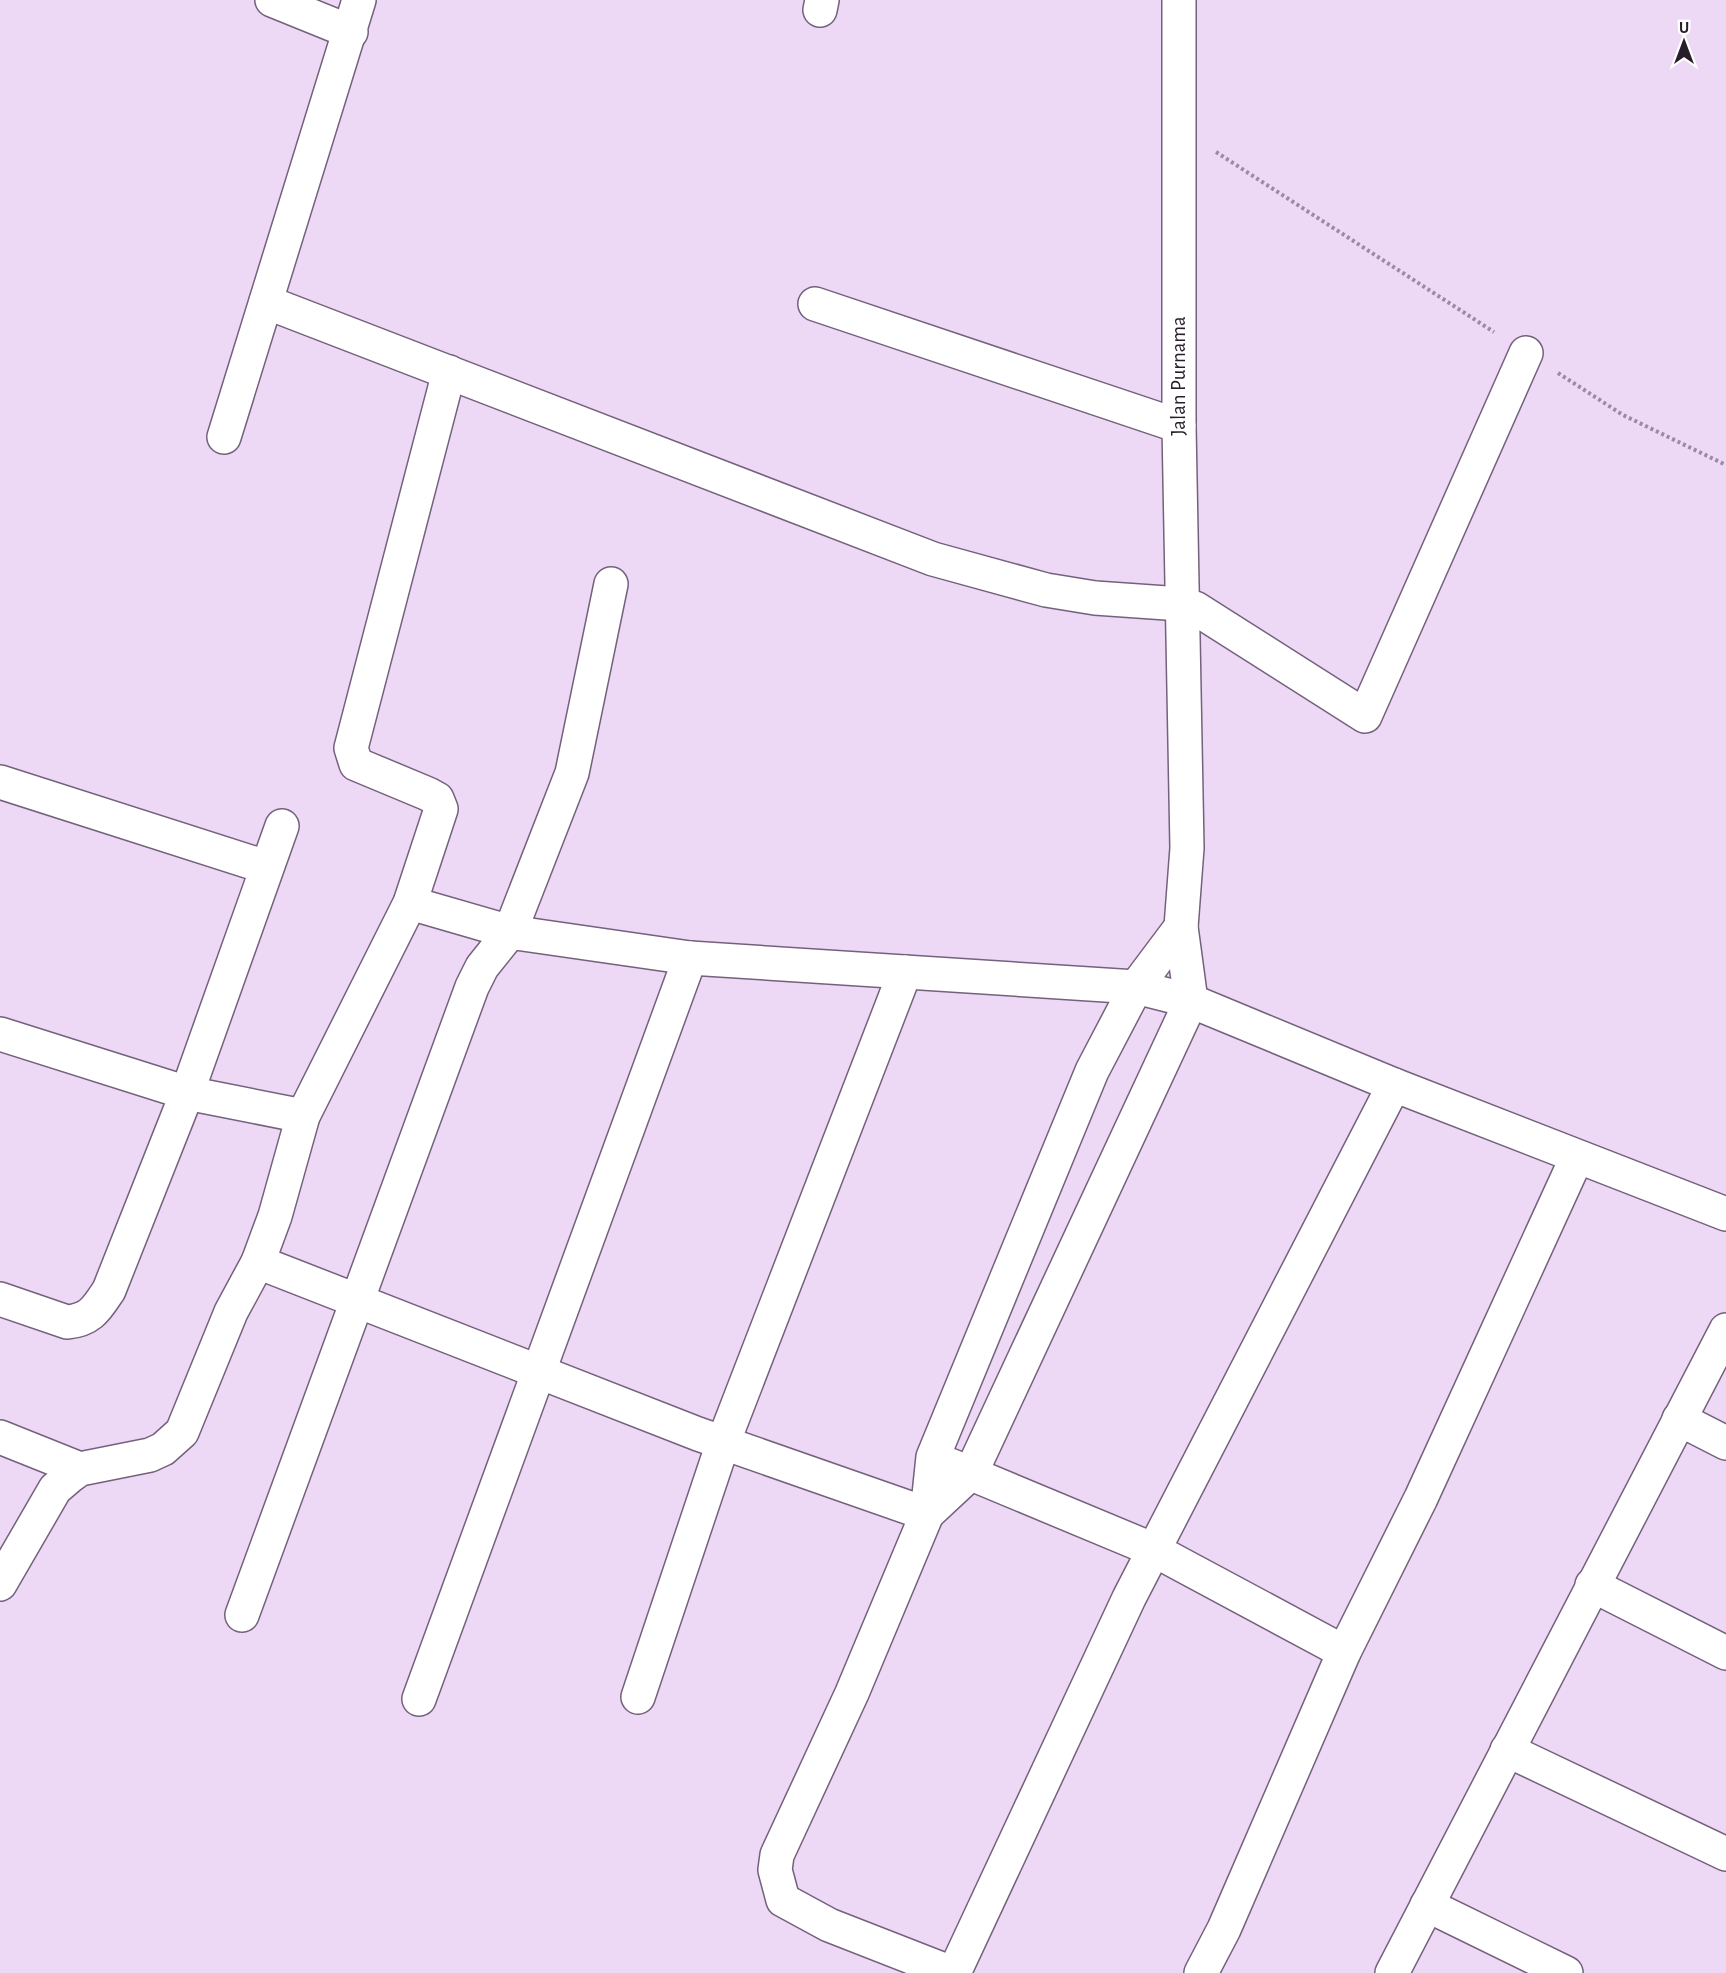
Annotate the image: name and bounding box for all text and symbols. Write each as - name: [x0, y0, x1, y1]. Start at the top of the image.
- north arrow: [1654, 12, 1714, 72]
- text: U: [1679, 20, 1689, 36]
- street label: Jalan Purnama: [1168, 316, 1189, 436]

